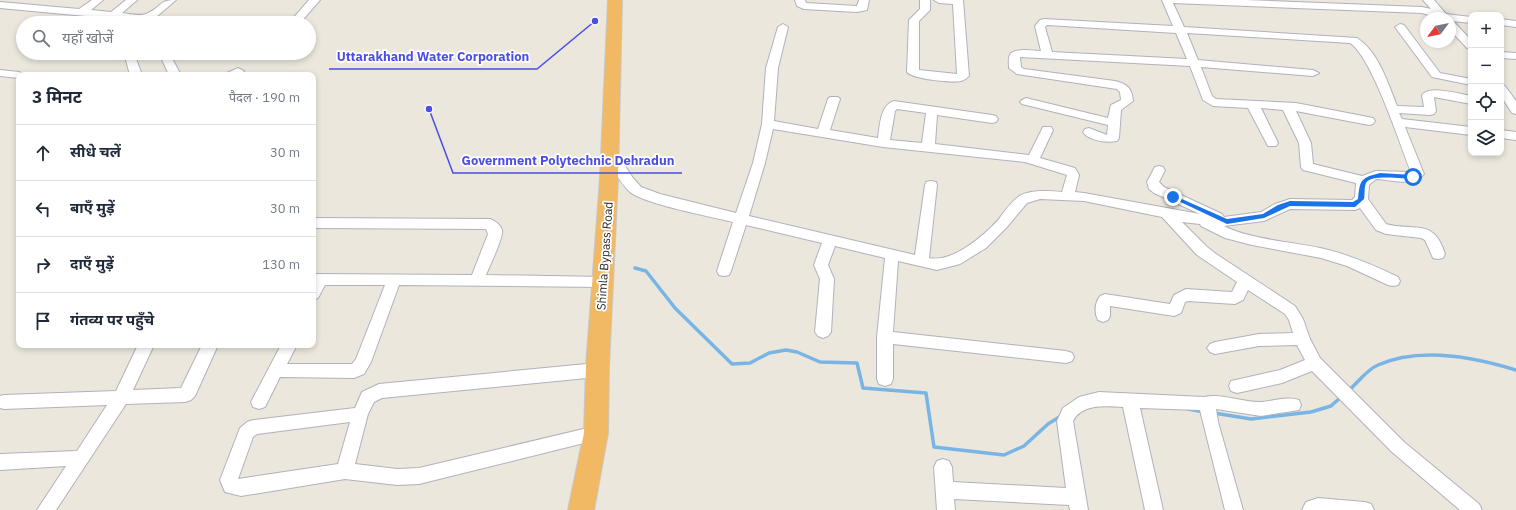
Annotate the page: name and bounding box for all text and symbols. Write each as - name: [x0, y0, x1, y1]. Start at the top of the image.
- north arrow: [1420, 12, 1456, 48]
- map controls: [1468, 12, 1504, 156]
- button: +: [1468, 12, 1504, 48]
- search box: [16, 16, 316, 60]
- icon: search: [30, 27, 52, 49]
- text: यहाँ खोजें: [62, 28, 113, 47]
- callout: Uttarakhand Water Corporation: [329, 44, 537, 69]
- text: Uttarakhand Water Corporation: [337, 48, 529, 65]
- button: −: [1468, 48, 1504, 84]
- button: locate: [1468, 84, 1504, 120]
- text: 3 मिनट: [32, 86, 82, 108]
- text: पैदल · 190 m: [229, 89, 300, 106]
- button: layers: [1468, 120, 1504, 156]
- icon: ahead: [32, 142, 54, 164]
- text: सीधे चलें: [70, 142, 121, 161]
- text: 30 m: [270, 144, 300, 161]
- callout: Government Polytechnic Dehradun: [453, 148, 682, 173]
- text: Government Polytechnic Dehradun: [462, 152, 674, 169]
- route start: [1404, 168, 1422, 186]
- route end: [1164, 188, 1182, 206]
- icon: left: [32, 198, 54, 220]
- text: बाएँ मुड़ें: [70, 198, 115, 217]
- text: 30 m: [270, 200, 300, 217]
- street label: Shimla Bypass Road: [593, 201, 616, 311]
- icon: right: [32, 254, 54, 276]
- text: दाएँ मुड़ें: [70, 254, 114, 273]
- text: 130 m: [262, 256, 300, 273]
- icon: arrive: [32, 310, 54, 332]
- text: गंतव्य पर पहुँचे: [70, 310, 154, 329]

